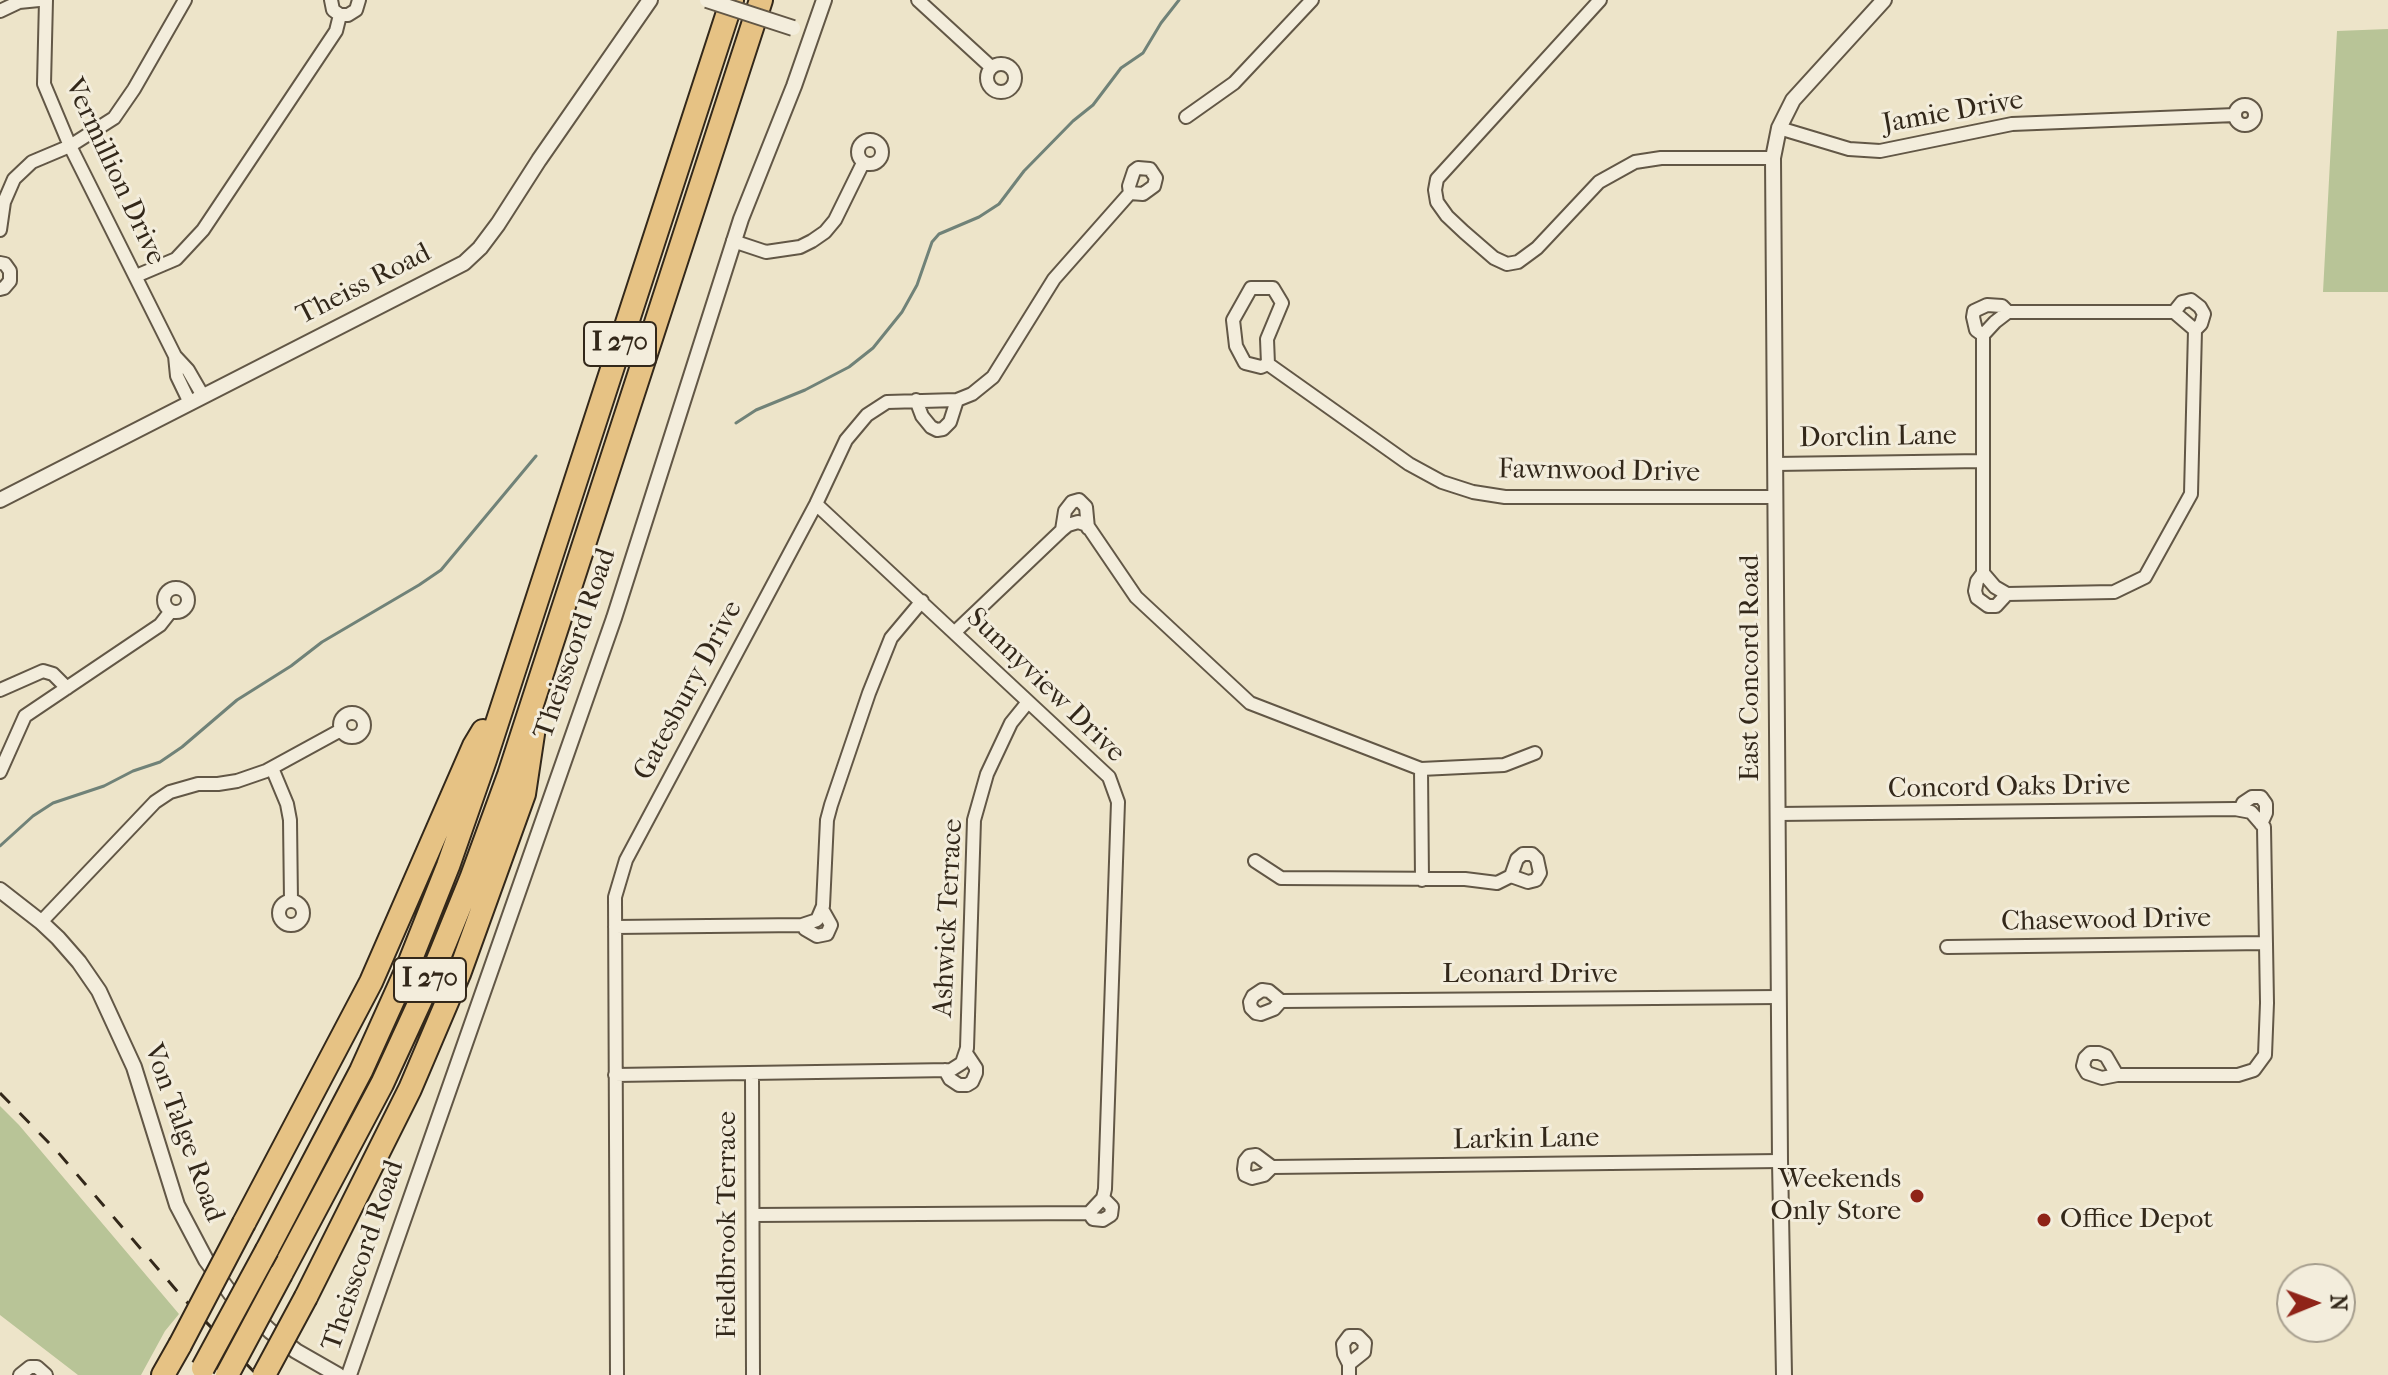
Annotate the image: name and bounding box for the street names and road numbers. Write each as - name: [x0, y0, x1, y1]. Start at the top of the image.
- street label: Vermillion Drive: [56, 73, 172, 271]
- street label: Jamie Drive: [1880, 84, 2026, 142]
- street label: Theiss Road: [291, 237, 437, 333]
- road number: I 270: [584, 322, 656, 366]
- street label: Dorclin Lane: [1799, 420, 1957, 456]
- street label: Fawnwood Drive: [1498, 453, 1700, 491]
- street label: Theisscord Road: [528, 544, 624, 744]
- street label: East Concord Road: [1734, 555, 1768, 781]
- street label: Gatesbury Drive: [628, 595, 750, 787]
- street label: Sunnyview Drive: [959, 602, 1131, 770]
- street label: Concord Oaks Drive: [1888, 769, 2130, 807]
- street label: Ashwick Terrace: [927, 818, 971, 1018]
- street label: Chasewood Drive: [2001, 902, 2211, 940]
- road number: I 270: [394, 958, 466, 1002]
- street label: Leonard Drive: [1442, 958, 1618, 992]
- street label: Von Talge Road: [135, 1039, 231, 1227]
- street label: Fieldbrook Terrace: [711, 1111, 745, 1339]
- street label: Larkin Lane: [1453, 1122, 1599, 1158]
- street label: Theisscord Road: [316, 1156, 412, 1356]

